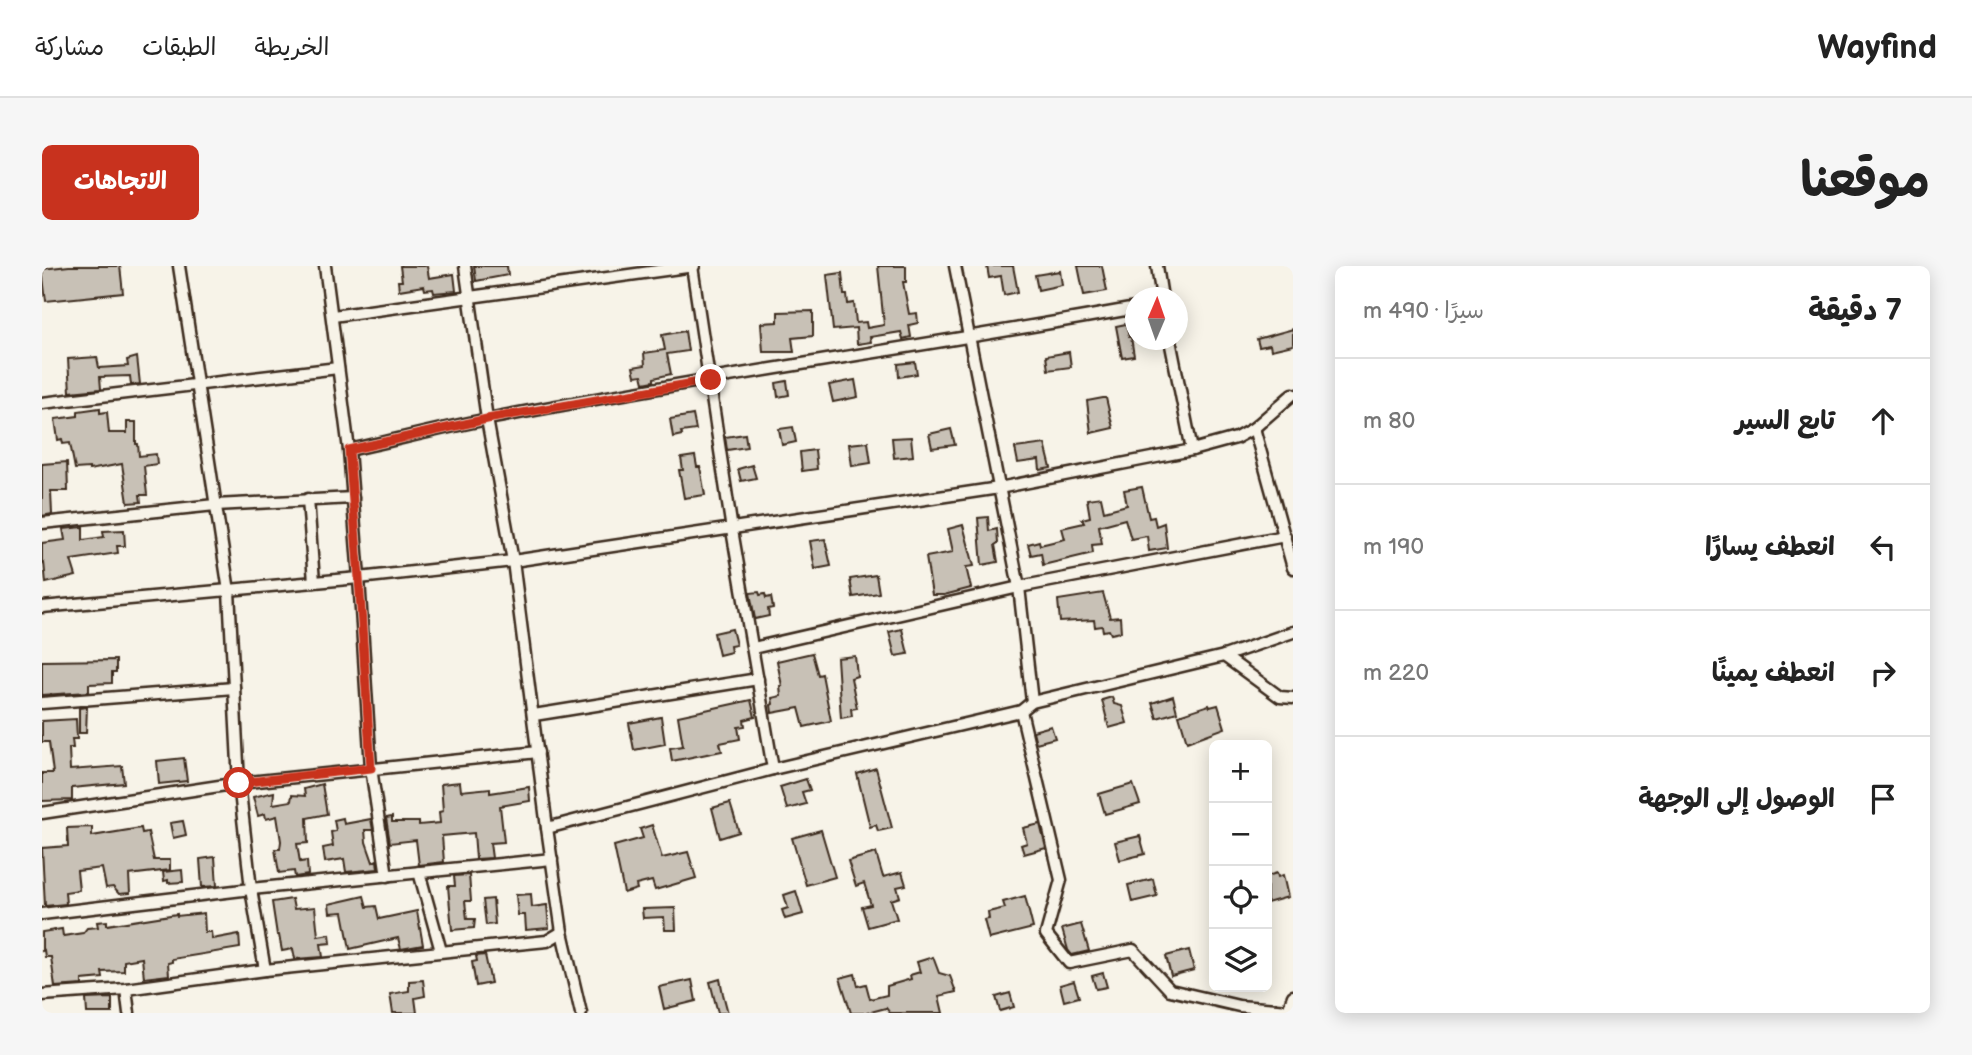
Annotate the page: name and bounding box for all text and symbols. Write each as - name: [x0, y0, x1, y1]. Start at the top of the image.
- text: Wayfind: [1818, 28, 1937, 68]
- text: مشاركة: [35, 33, 104, 62]
- text: الطبقات: [142, 33, 217, 62]
- text: الخريطة: [255, 33, 329, 62]
- button: الاتجاهات: [42, 145, 199, 220]
- text: موقعنا: [1800, 152, 1930, 211]
- north arrow: [1125, 287, 1188, 350]
- text: 7 دقيقة: [1808, 293, 1902, 329]
- text: سيرًا · 490 m: [1363, 297, 1484, 325]
- route end: [695, 364, 726, 395]
- icon: ahead: [1864, 402, 1902, 440]
- text: تابع السير: [1735, 406, 1835, 437]
- text: 80 m: [1363, 407, 1415, 435]
- icon: left: [1864, 528, 1902, 566]
- text: انعطف يسارًا: [1705, 532, 1835, 563]
- text: 190 m: [1363, 533, 1424, 561]
- icon: right: [1864, 654, 1902, 692]
- text: انعطف يمينًا: [1712, 658, 1835, 689]
- text: 220 m: [1363, 659, 1429, 687]
- map controls: [1209, 740, 1272, 992]
- button: +: [1209, 740, 1272, 803]
- route start: [223, 767, 254, 798]
- icon: arrive: [1864, 780, 1902, 818]
- text: الوصول إلى الوجهة: [1638, 784, 1835, 815]
- button: −: [1209, 803, 1272, 866]
- button: locate: [1209, 866, 1272, 929]
- button: layers: [1209, 929, 1272, 992]

